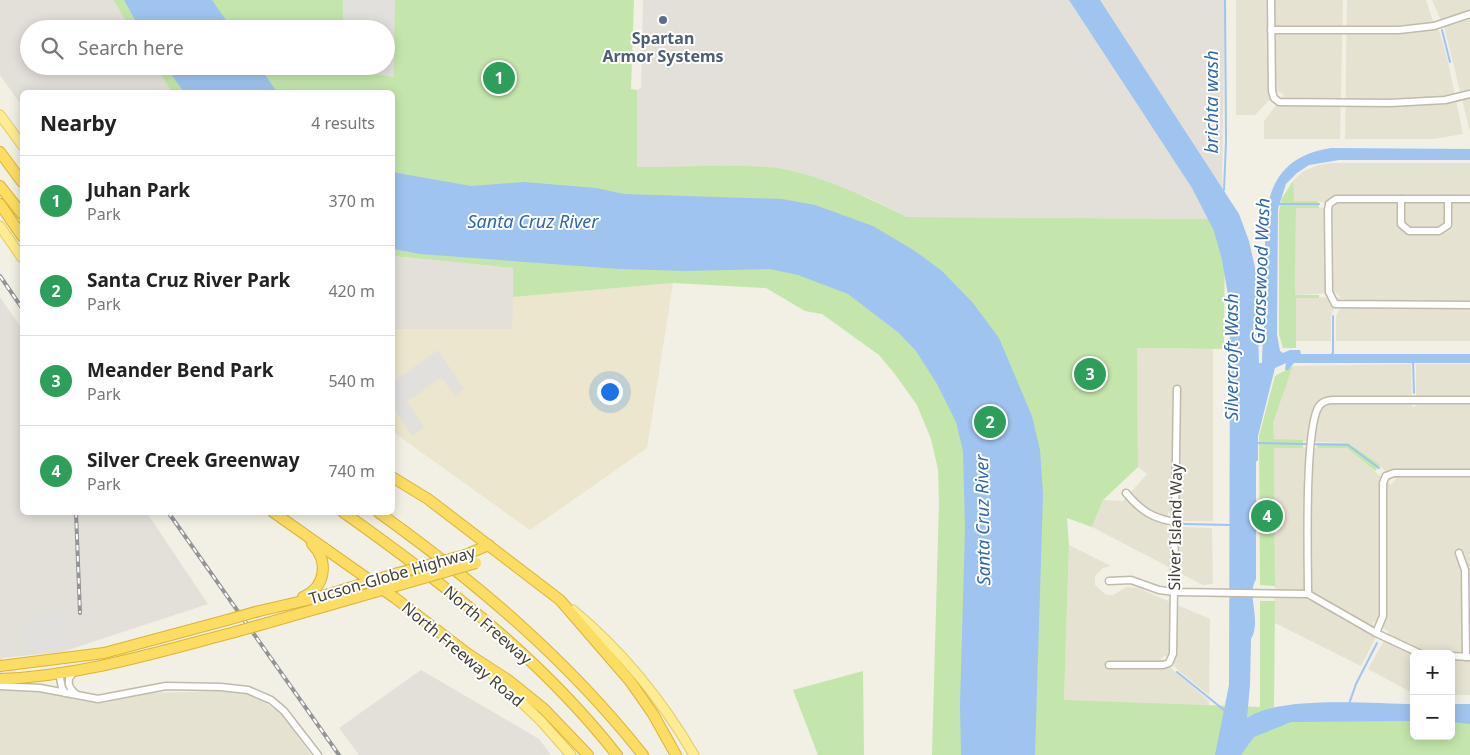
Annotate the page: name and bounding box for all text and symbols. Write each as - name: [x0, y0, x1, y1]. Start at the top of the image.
- marker: Spartan Armor Systems: [657, 14, 669, 26]
- search box: [20, 20, 395, 75]
- place label: Spartan Armor Systems: [602, 27, 724, 67]
- icon: search: [38, 34, 66, 62]
- text: Search here: [78, 35, 184, 61]
- water label: brichta wash: [1199, 50, 1223, 154]
- pin: 1: [483, 59, 515, 97]
- text: Nearby: [40, 109, 116, 137]
- text: 4 results: [311, 112, 375, 134]
- text: Juhan Park: [87, 177, 190, 203]
- text: 1: [51, 190, 61, 212]
- text: 370 m: [328, 190, 375, 212]
- water label: Greasewood Wash: [1245, 197, 1275, 345]
- text: Park: [87, 203, 121, 225]
- water label: Santa Cruz River: [468, 209, 599, 233]
- text: Santa Cruz River Park: [87, 267, 290, 293]
- text: 2: [51, 280, 61, 302]
- text: 420 m: [328, 280, 375, 302]
- text: Park: [87, 293, 121, 315]
- water label: Silvercroft Wash: [1219, 293, 1243, 421]
- pin: 3: [1074, 355, 1106, 393]
- text: Meander Bend Park: [87, 357, 274, 383]
- text: 3: [51, 370, 61, 392]
- text: 540 m: [328, 370, 375, 392]
- your location: [597, 379, 623, 405]
- text: Park: [87, 383, 121, 405]
- pin: 2: [974, 403, 1006, 441]
- text: Silver Creek Greenway: [87, 447, 300, 473]
- water label: Santa Cruz River: [969, 453, 995, 586]
- text: 4: [51, 460, 61, 482]
- text: 740 m: [328, 460, 375, 482]
- street label: Silver Island Way: [1163, 463, 1187, 591]
- text: Park: [87, 473, 121, 495]
- pin: 4: [1251, 497, 1283, 535]
- street label: Tucson-Globe Highway: [306, 540, 478, 609]
- street label: North Freeway: [439, 581, 537, 670]
- street label: North Freeway Road: [397, 596, 529, 712]
- map controls: [1410, 650, 1455, 740]
- button: +: [1410, 650, 1455, 695]
- button: −: [1410, 695, 1455, 740]

